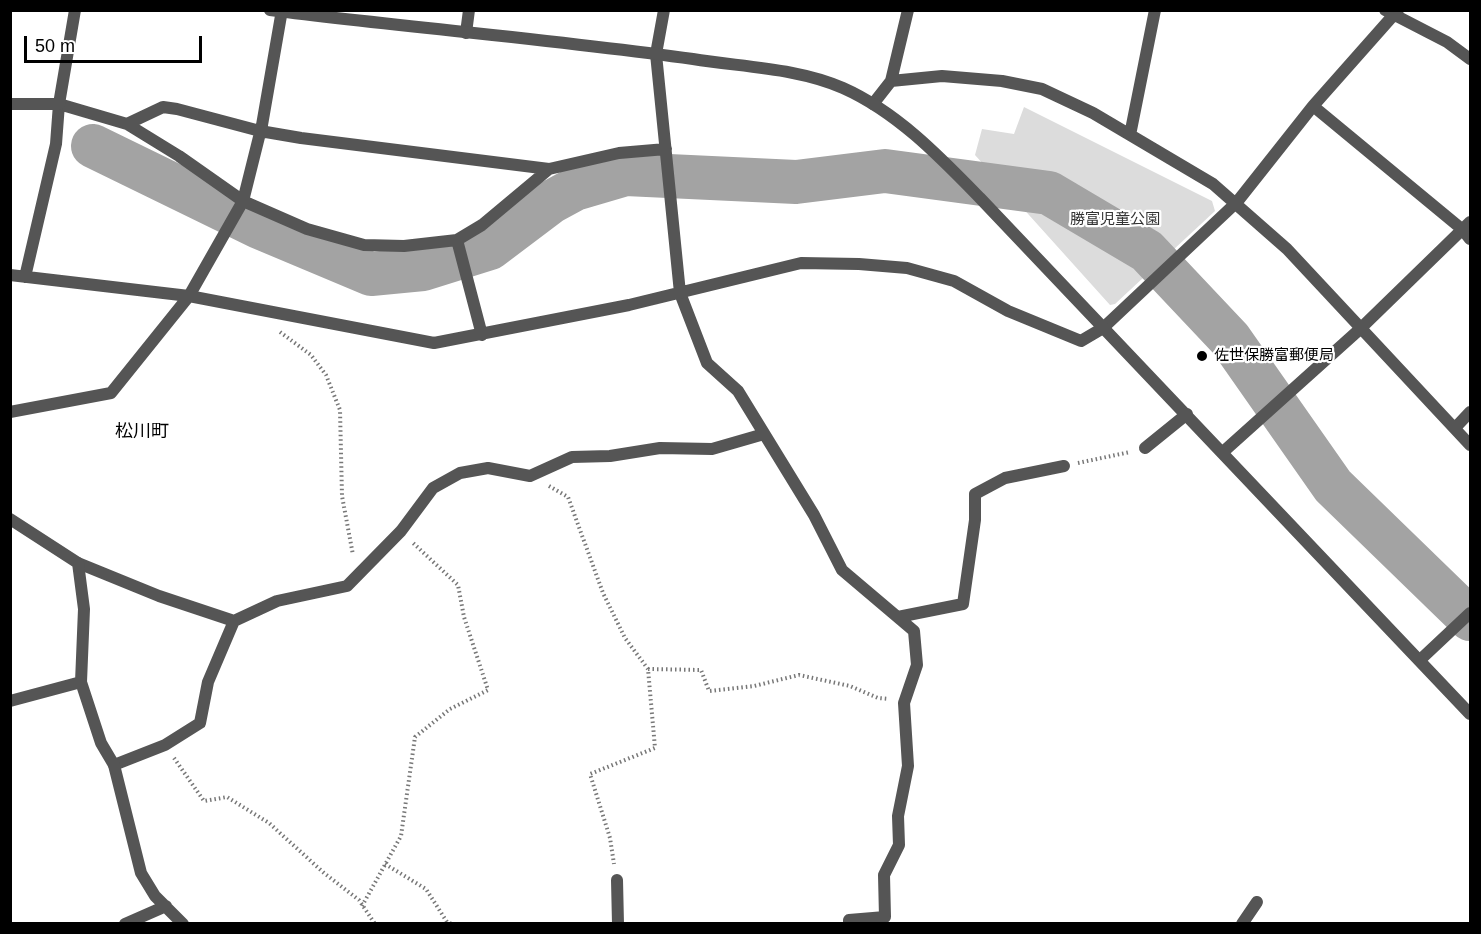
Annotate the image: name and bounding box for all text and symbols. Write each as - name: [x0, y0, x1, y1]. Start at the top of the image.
- scale bar: [27, 24, 206, 62]
- text: 50 m: [35, 36, 75, 56]
- park label: 勝富児童公園: [1070, 211, 1160, 229]
- place label: 佐世保勝富郵便局: [1214, 347, 1334, 365]
- marker: 佐世保勝富郵便局: [1195, 349, 1209, 363]
- district label: 松川町: [115, 421, 169, 443]

